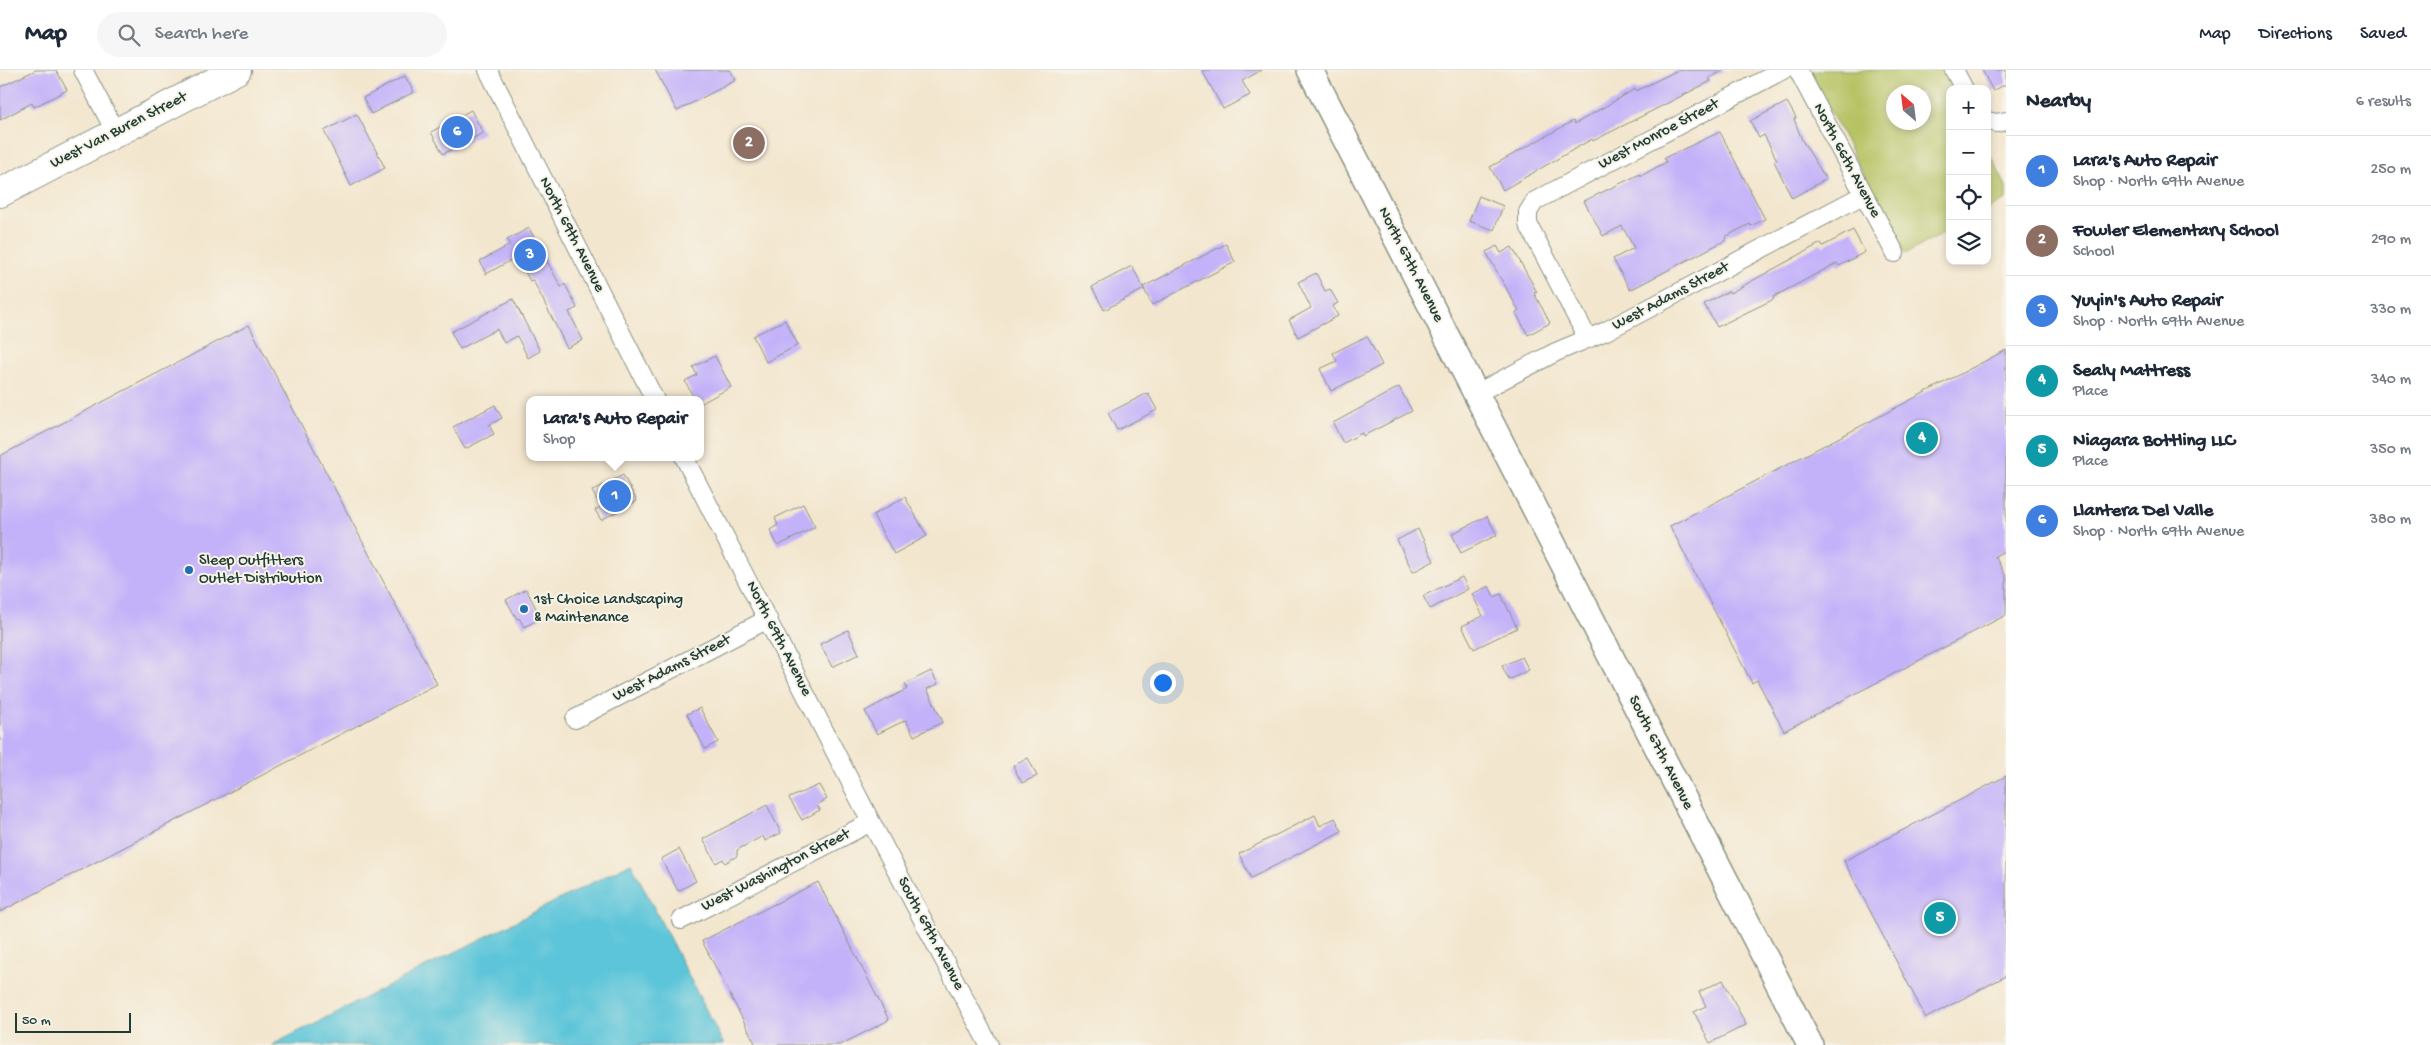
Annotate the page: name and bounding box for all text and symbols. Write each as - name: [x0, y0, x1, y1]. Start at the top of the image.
- search box: [97, 12, 447, 57]
- text: Map: [25, 20, 67, 49]
- icon: search: [115, 21, 143, 49]
- text: Search here: [155, 23, 248, 46]
- text: Map: [2199, 24, 2231, 45]
- text: Directions: [2259, 24, 2332, 45]
- text: Saved: [2360, 24, 2406, 45]
- north arrow: [1886, 85, 1931, 130]
- map controls: [1946, 85, 1991, 265]
- button: +: [1946, 85, 1991, 130]
- street label: West Van Buren Street: [47, 88, 192, 174]
- text: Nearby: [2026, 90, 2091, 115]
- text: 6 results: [2356, 93, 2411, 112]
- street label: West Monroe Street: [1595, 95, 1724, 175]
- street label: North 66th Avenue: [1808, 101, 1884, 222]
- pin: 6: [441, 113, 473, 151]
- pin: 2: [733, 124, 765, 162]
- button: −: [1946, 130, 1991, 175]
- text: Lara's Auto Repair: [2073, 150, 2217, 173]
- text: 1: [2039, 161, 2045, 180]
- text: 250 m: [2371, 161, 2411, 180]
- text: Shop · North 69th Avenue: [2073, 173, 2244, 192]
- street label: North 69th Avenue: [534, 174, 609, 296]
- button: locate: [1946, 175, 1991, 220]
- street label: North 67th Avenue: [1373, 204, 1448, 326]
- button: layers: [1946, 220, 1991, 265]
- text: Fowler Elementary School: [2073, 220, 2279, 243]
- text: 2: [2038, 231, 2046, 250]
- text: 290 m: [2371, 231, 2411, 250]
- pin: 3: [514, 236, 546, 274]
- text: School: [2073, 243, 2115, 262]
- street label: West Adams Street: [1609, 258, 1734, 336]
- text: Yuyin's Auto Repair: [2073, 290, 2222, 313]
- text: 3: [2038, 301, 2046, 320]
- text: 330 m: [2370, 301, 2411, 320]
- text: Shop · North 69th Avenue: [2073, 313, 2244, 332]
- text: Sealy Mattress: [2073, 360, 2190, 383]
- text: 4: [2038, 371, 2046, 390]
- text: 340 m: [2371, 371, 2411, 390]
- text: Place: [2073, 383, 2108, 402]
- popup: [526, 396, 704, 461]
- text: Lara's Auto Repair: [543, 408, 687, 431]
- pin: 4: [1906, 419, 1938, 457]
- text: Niagara Bottling LLC: [2073, 430, 2235, 453]
- text: Shop: [543, 431, 575, 450]
- text: 5: [2038, 441, 2046, 460]
- text: 350 m: [2370, 441, 2411, 460]
- text: Place: [2073, 453, 2108, 472]
- pin: 1: [599, 477, 631, 515]
- text: Llantera Del Valle: [2073, 500, 2213, 523]
- text: 6: [2038, 511, 2046, 530]
- text: 380 m: [2370, 511, 2411, 530]
- text: Shop · North 69th Avenue: [2073, 523, 2244, 542]
- place label: Sleep Outfitters Outlet Distribution: [199, 552, 322, 589]
- marker: Sleep Outfitters Outlet Distribution: [183, 564, 195, 576]
- street label: North 69th Avenue: [741, 578, 816, 700]
- place label: 1st Choice Landscaping & Maintenance: [533, 591, 683, 628]
- marker: 1st Choice Landscaping & Maintenance: [518, 603, 530, 615]
- street label: West Adams Street: [610, 630, 735, 707]
- your location: [1150, 670, 1176, 696]
- street label: South 67th Avenue: [1623, 693, 1697, 814]
- street label: West Washington Street: [699, 825, 855, 917]
- street label: South 69th Avenue: [892, 874, 968, 994]
- pin: 5: [1924, 899, 1956, 937]
- scale bar: [15, 1010, 131, 1033]
- text: 50 m: [22, 1013, 51, 1030]

